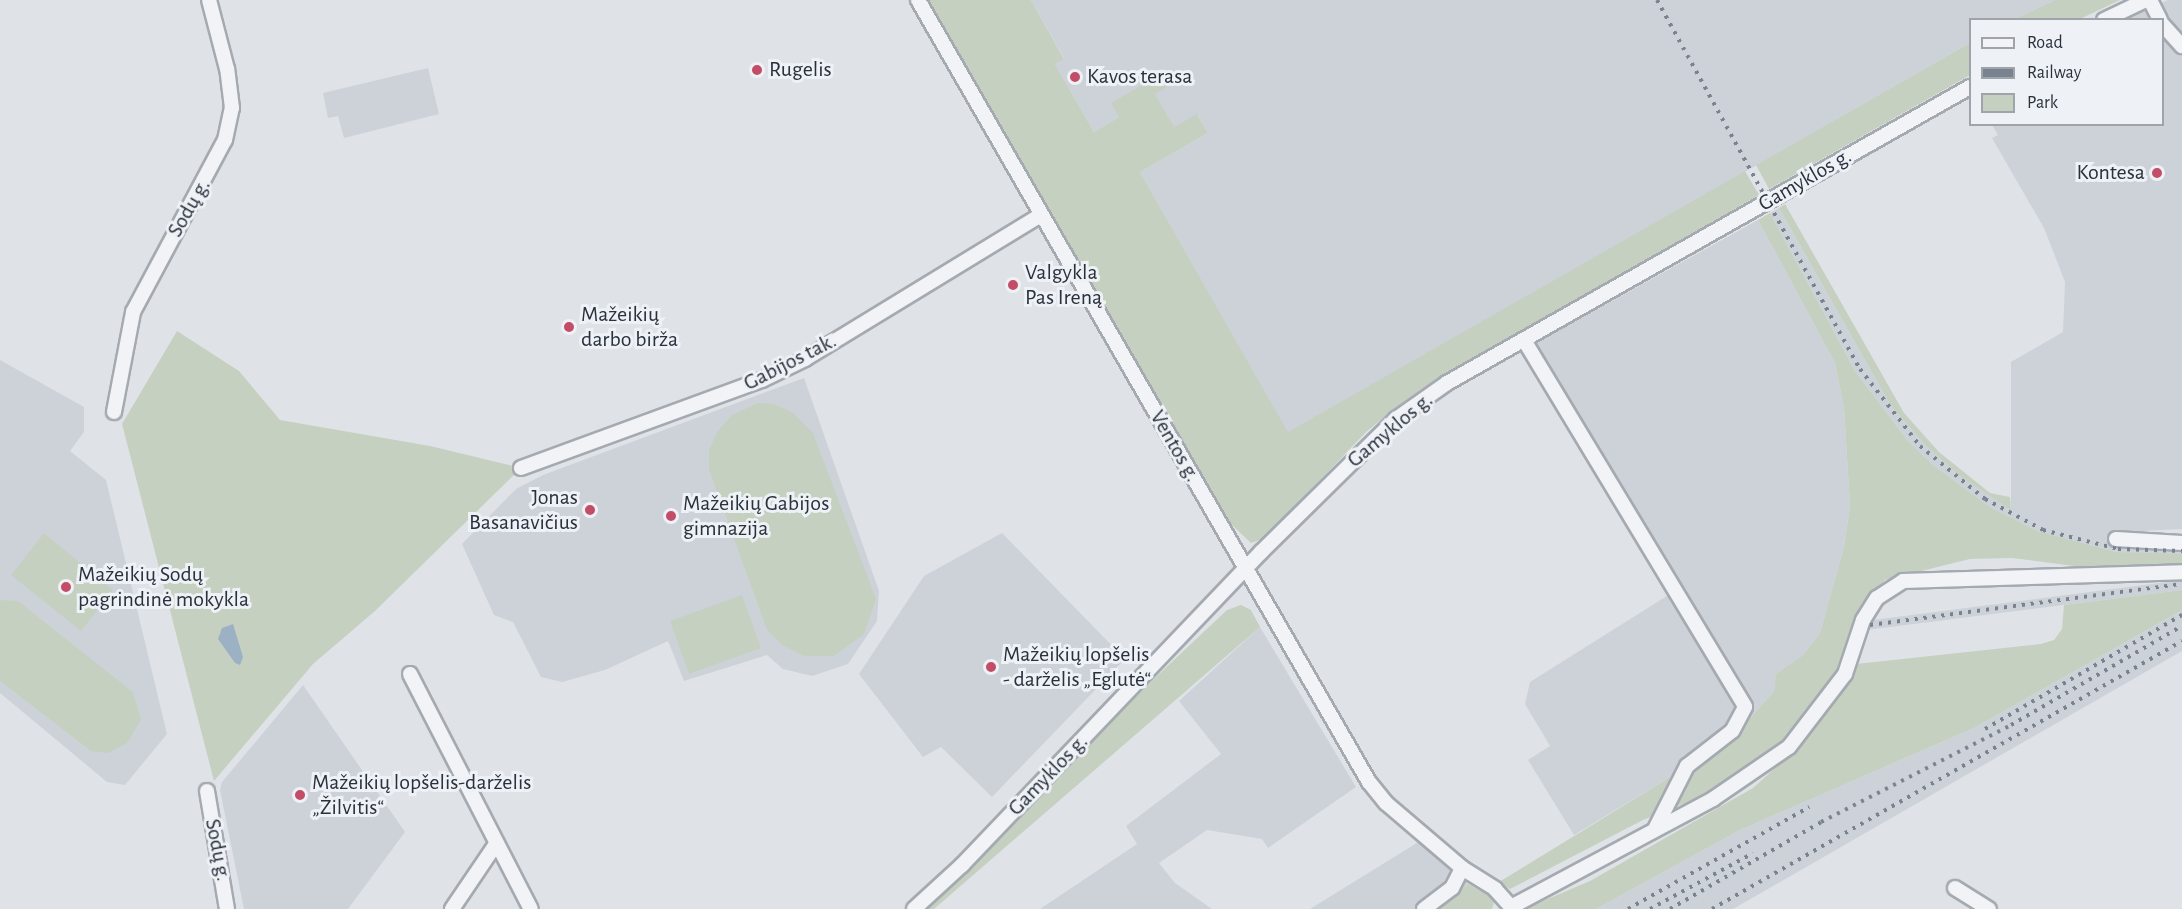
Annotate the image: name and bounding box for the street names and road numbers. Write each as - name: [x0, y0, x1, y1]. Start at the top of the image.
- street label: Gamyklos g.: [1754, 143, 1856, 217]
- street label: Sodų g.: [162, 174, 216, 242]
- street label: Gabijos tak.: [739, 327, 841, 397]
- street label: Gamyklos g.: [1342, 387, 1438, 473]
- street label: Ventos g.: [1144, 406, 1206, 486]
- street label: Gamyklos g.: [1003, 729, 1093, 821]
- street label: Sodų g.: [199, 817, 237, 883]

